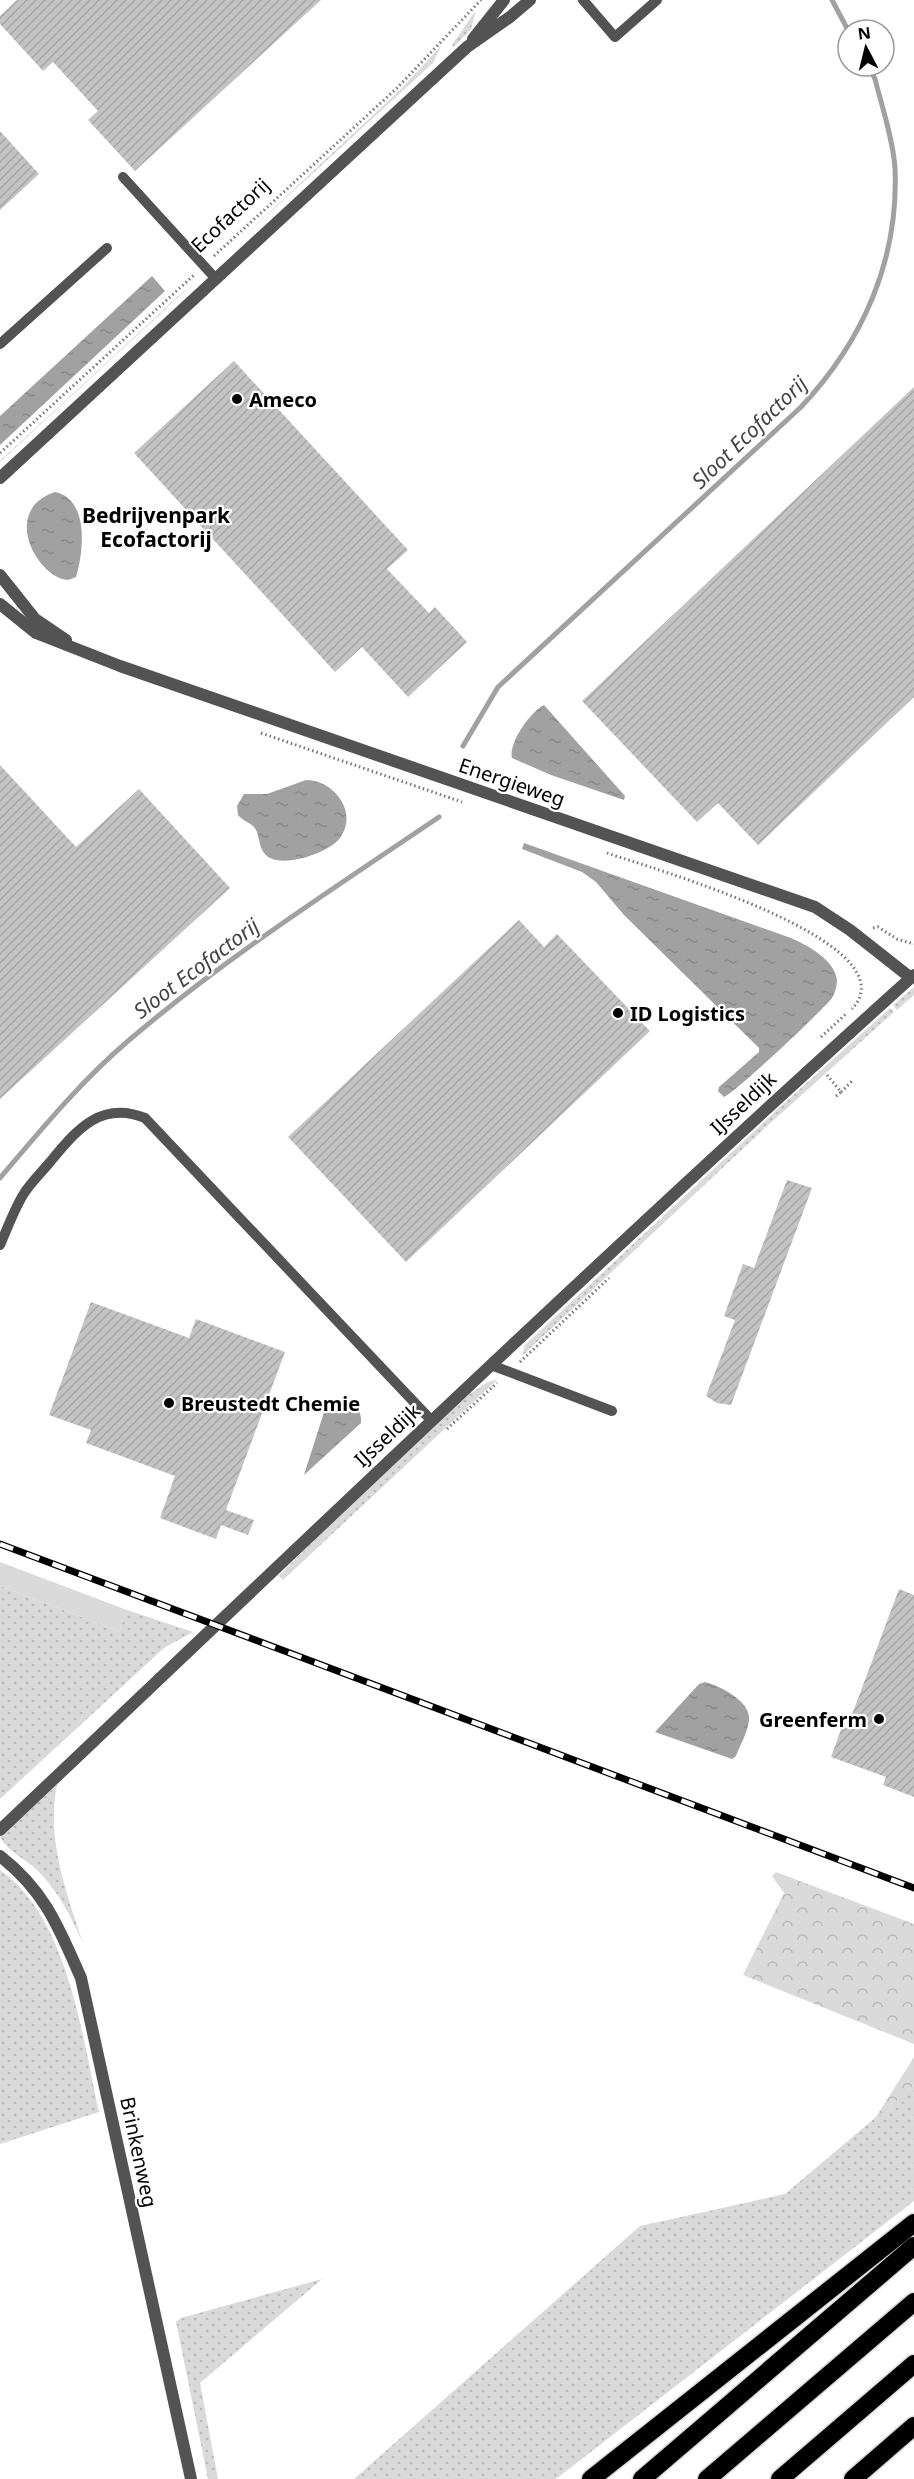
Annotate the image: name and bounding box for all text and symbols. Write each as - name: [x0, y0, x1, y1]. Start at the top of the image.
- north arrow: [836, 18, 896, 78]
- text: N: [856, 21, 872, 45]
- street label: Ecofactorij: [185, 172, 275, 258]
- water label: Sloot Ecofactorij: [685, 369, 813, 494]
- place label: Ameco: [249, 386, 317, 413]
- marker: Ameco: [230, 392, 244, 406]
- district label: Bedrijvenpark Ecofactorij: [82, 501, 231, 553]
- street label: Energieweg: [455, 751, 569, 813]
- water label: Sloot Ecofactorij: [128, 911, 265, 1024]
- place label: ID Logistics: [630, 1000, 745, 1027]
- marker: ID Logistics: [611, 1006, 625, 1020]
- street label: IJsseldijk: [704, 1065, 782, 1141]
- place label: Breustedt Chemie: [181, 1390, 360, 1417]
- marker: Breustedt Chemie: [162, 1396, 176, 1410]
- street label: IJsseldijk: [348, 1397, 426, 1473]
- place label: Greenferm: [759, 1706, 867, 1733]
- marker: Greenferm: [872, 1712, 886, 1726]
- street label: Brinkenweg: [114, 2094, 164, 2210]

